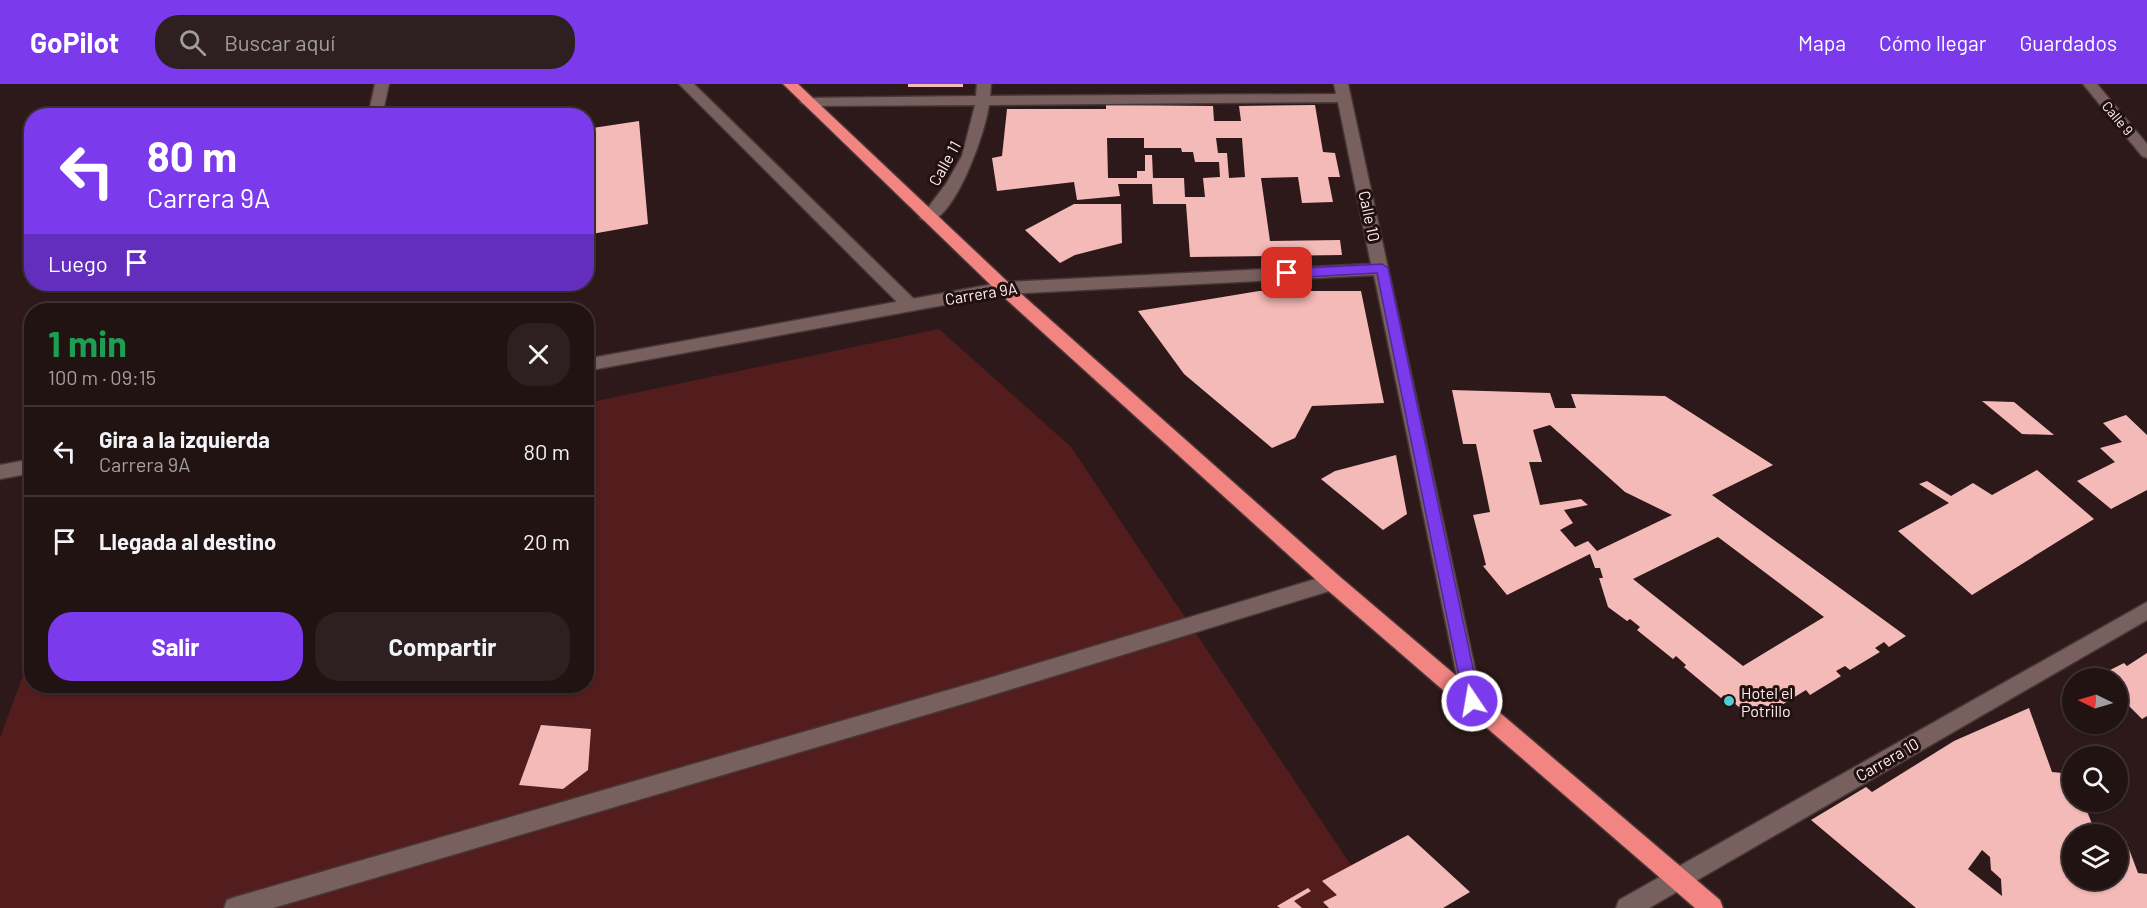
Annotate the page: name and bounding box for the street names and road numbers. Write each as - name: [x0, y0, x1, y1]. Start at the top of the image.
- street label: Calle 9: [2099, 97, 2137, 139]
- street label: Calle 11: [924, 137, 964, 189]
- street label: Calle 10: [1355, 189, 1385, 243]
- street label: Carrera 9A: [943, 278, 1019, 308]
- street label: Carrera 10: [1852, 733, 1922, 785]

